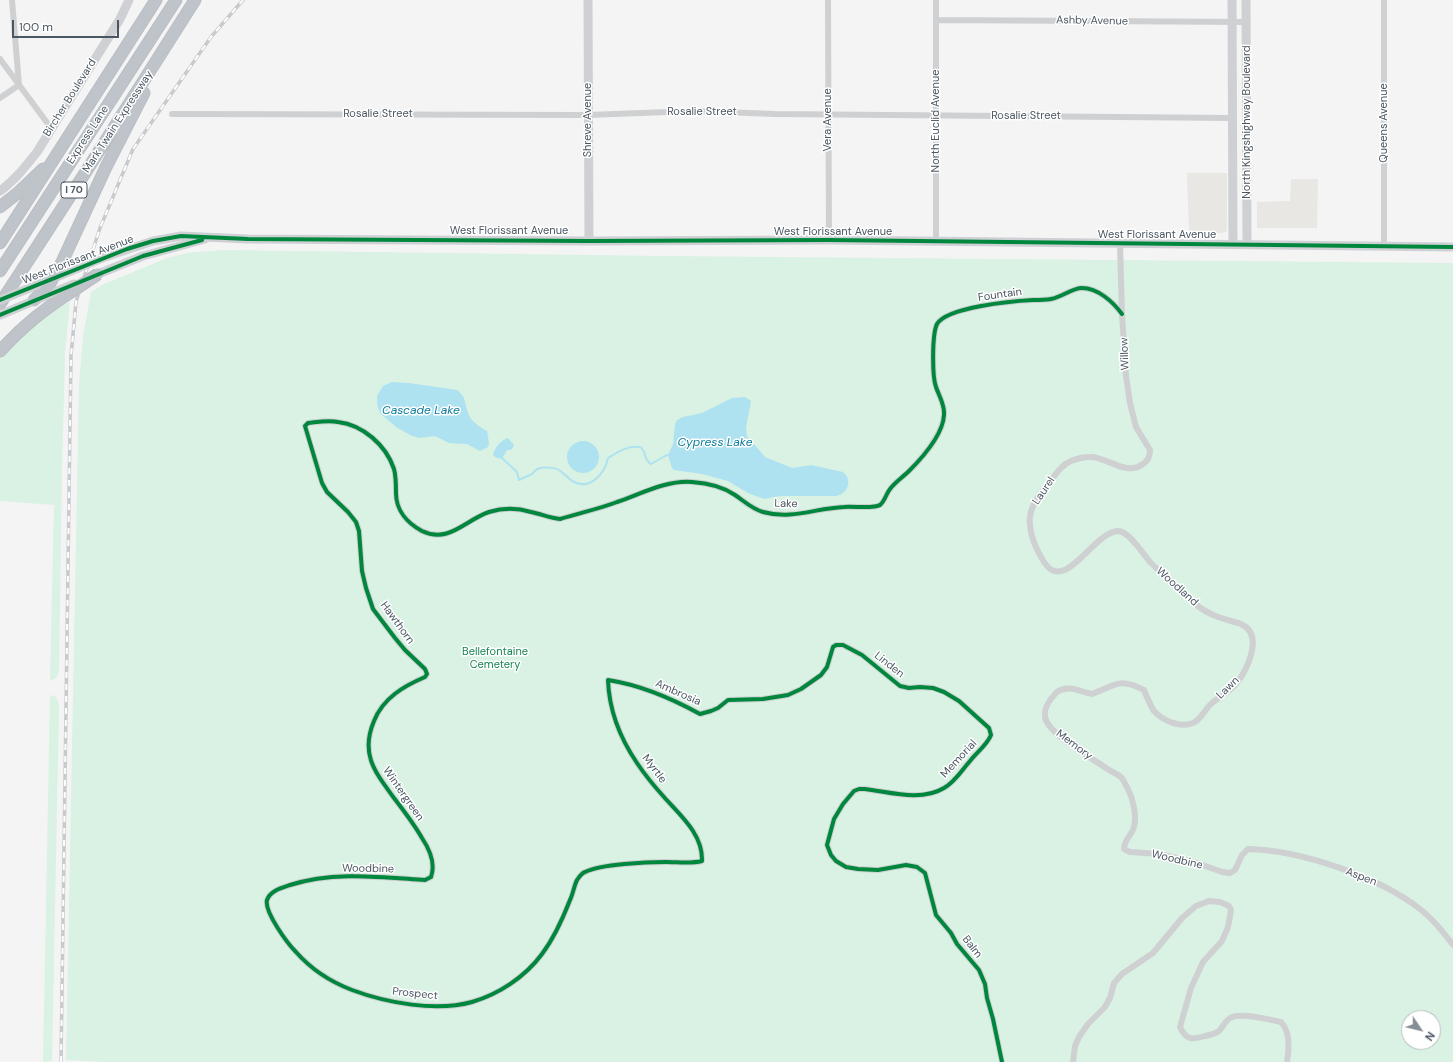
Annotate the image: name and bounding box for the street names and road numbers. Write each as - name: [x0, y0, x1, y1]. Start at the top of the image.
- street label: Ashby Avenue: [1056, 14, 1128, 28]
- street label: North Kingshighway Boulevard: [1240, 45, 1254, 199]
- street label: Bircher Boulevard: [41, 57, 99, 139]
- street label: Mark Twain Expressway: [80, 68, 156, 176]
- street label: North Euclid Avenue: [929, 70, 943, 172]
- street label: Shreve Avenue: [581, 83, 595, 157]
- street label: Queens Avenue: [1377, 83, 1391, 163]
- street label: Vera Avenue: [821, 88, 835, 152]
- street label: Express Lane: [64, 103, 112, 167]
- street label: Rosalie Street: [667, 105, 737, 119]
- street label: Rosalie Street: [343, 107, 413, 121]
- street label: Rosalie Street: [991, 109, 1061, 123]
- road number: I 70: [61, 182, 87, 198]
- street label: West Florissant Avenue: [450, 224, 568, 238]
- street label: West Florissant Avenue: [774, 225, 892, 239]
- street label: West Florissant Avenue: [1098, 228, 1216, 242]
- street label: West Florissant Avenue: [20, 233, 136, 287]
- street label: Fountain: [977, 285, 1023, 305]
- street label: Willow: [1118, 337, 1132, 371]
- street label: Laurel: [1030, 475, 1058, 507]
- street label: Lake: [774, 497, 798, 511]
- street label: Woodland: [1153, 565, 1201, 609]
- street label: Hawthorn: [377, 599, 417, 647]
- street label: Linden: [871, 649, 907, 681]
- street label: Lawn: [1214, 674, 1242, 702]
- street label: Ambrosia: [653, 677, 703, 709]
- street label: Memory: [1053, 727, 1095, 763]
- street label: Memorial: [938, 737, 980, 781]
- street label: Myrtle: [639, 752, 669, 786]
- street label: Wintergreen: [380, 765, 426, 823]
- street label: Woodbine: [1150, 848, 1204, 872]
- street label: Woodbine: [342, 862, 394, 876]
- street label: Aspen: [1344, 865, 1378, 889]
- street label: Balm: [959, 933, 985, 961]
- street label: Prospect: [392, 985, 438, 1003]

